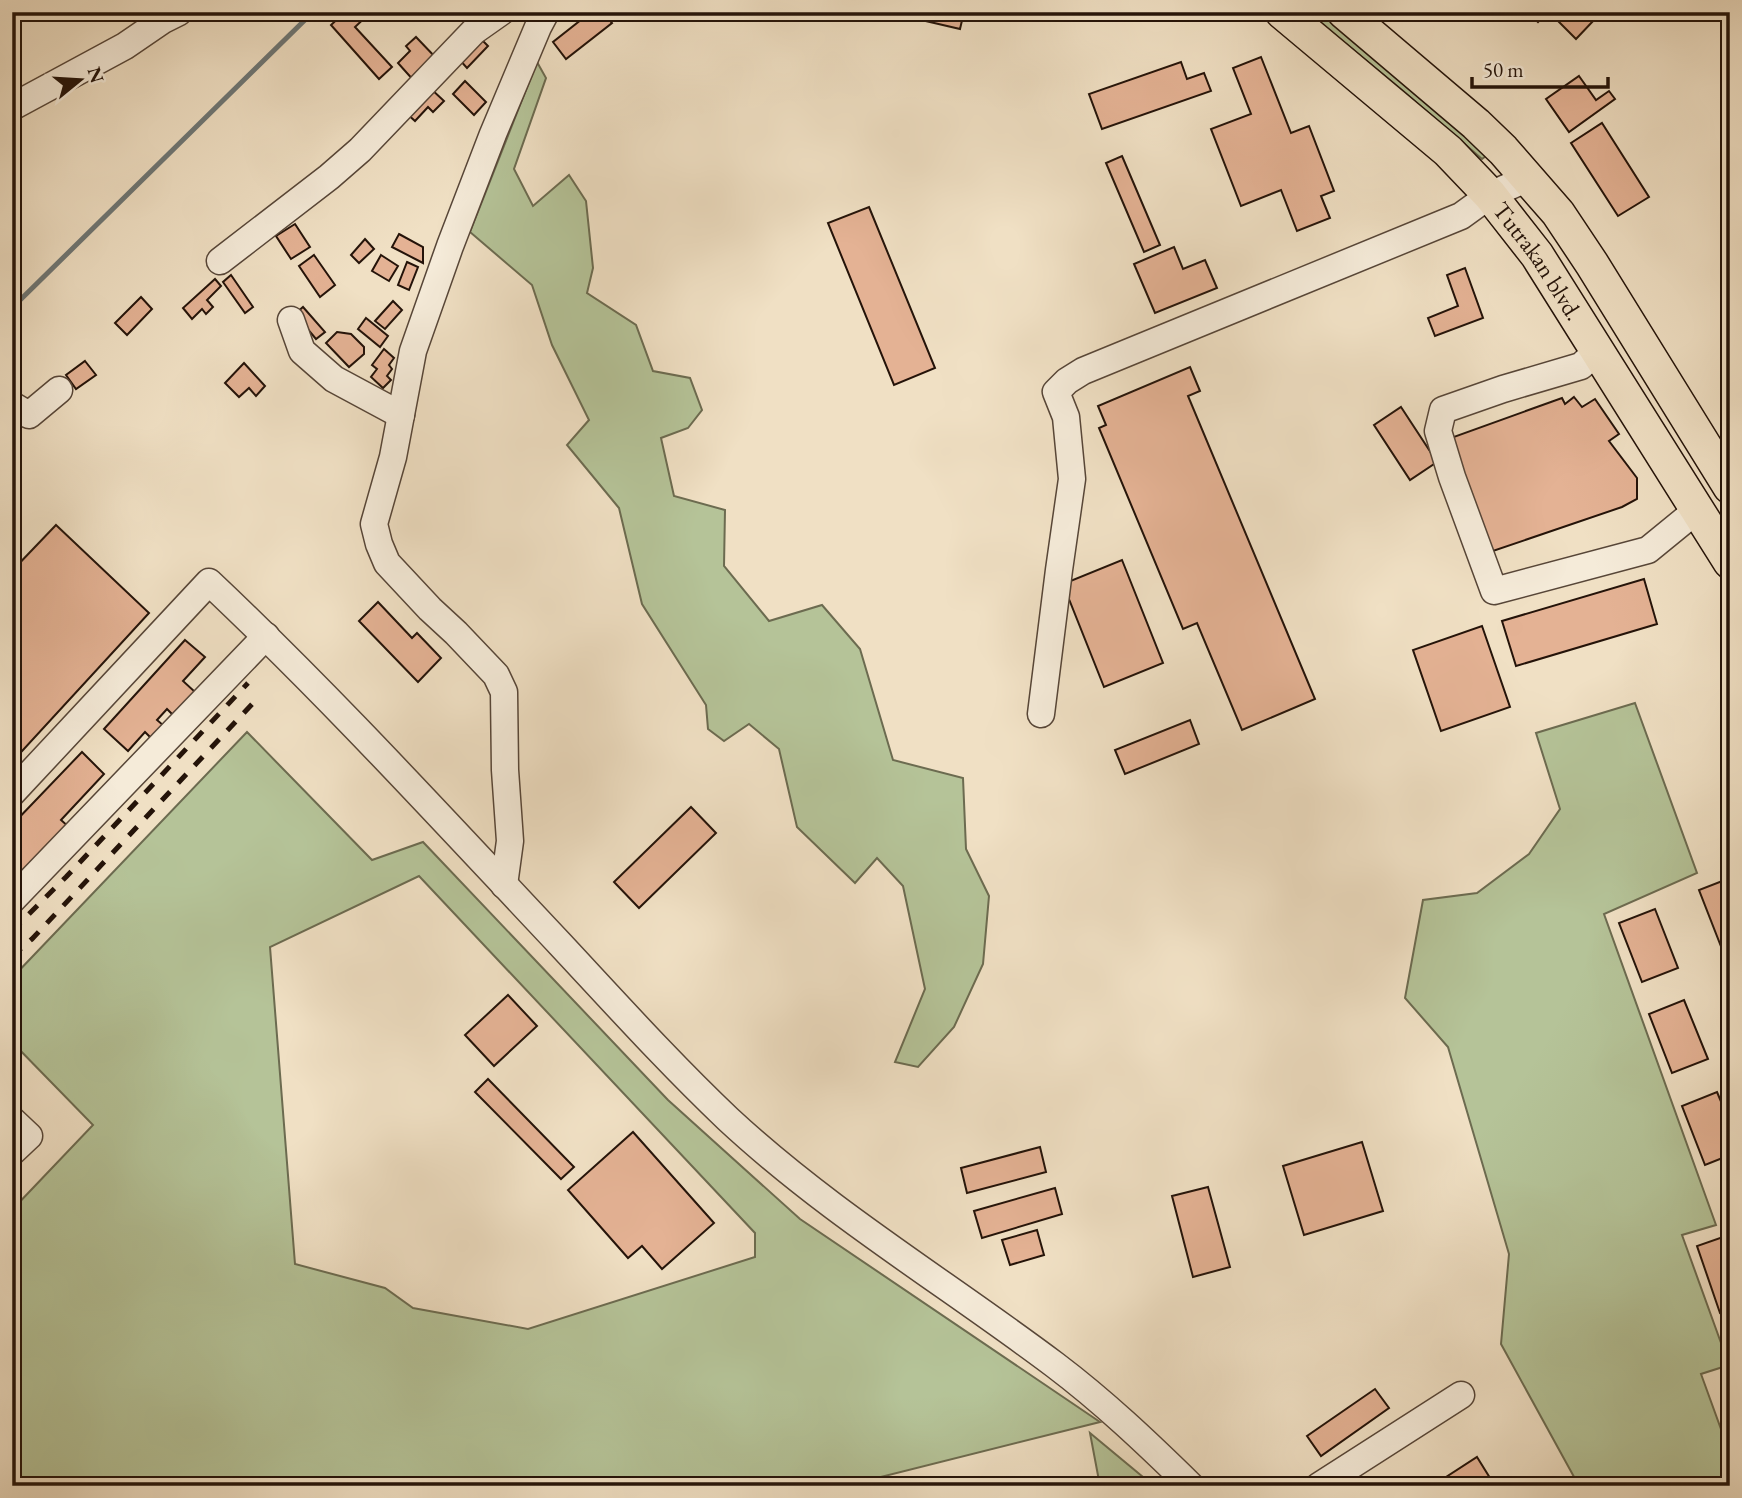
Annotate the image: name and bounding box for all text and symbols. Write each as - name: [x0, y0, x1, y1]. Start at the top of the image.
- north arrow: [46, 46, 116, 116]
- scale bar: [1472, 46, 1609, 90]
- text: 50 m: [1483, 56, 1524, 83]
- text: N: [81, 64, 110, 87]
- street label: Tutrakan blvd.: [1486, 195, 1590, 326]

